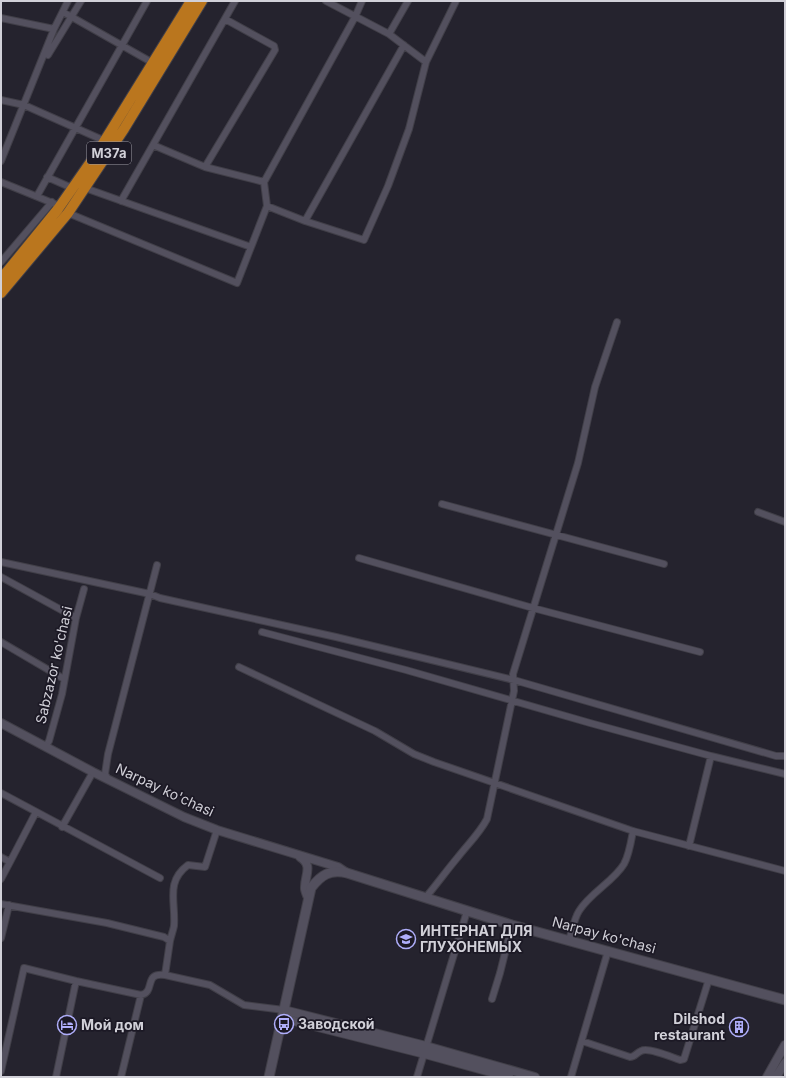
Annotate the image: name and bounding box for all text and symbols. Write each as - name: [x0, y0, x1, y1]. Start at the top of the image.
- road number: M37a: [87, 142, 131, 164]
- street label: Sabzazor ko'chasi: [32, 604, 75, 725]
- street label: Narpay ko'chasi: [113, 759, 217, 820]
- street label: Narpay ko'chasi: [550, 913, 658, 957]
- place label: ИНТЕРНАТ ДЛЯ ГЛУХОНЕМЫХ: [420, 922, 533, 955]
- school or university icon: ИНТЕРНАТ ДЛЯ ГЛУХОНЕМЫХ: [395, 928, 417, 950]
- place label: Dilshod restaurant: [654, 1010, 725, 1043]
- bus stop icon: Заводской: [273, 1013, 295, 1035]
- hotel icon: Мой дом: [56, 1014, 78, 1036]
- place label: Заводской: [298, 1015, 375, 1032]
- place label: Мой дом: [81, 1016, 144, 1033]
- building icon: Dilshod restaurant: [728, 1016, 750, 1038]

